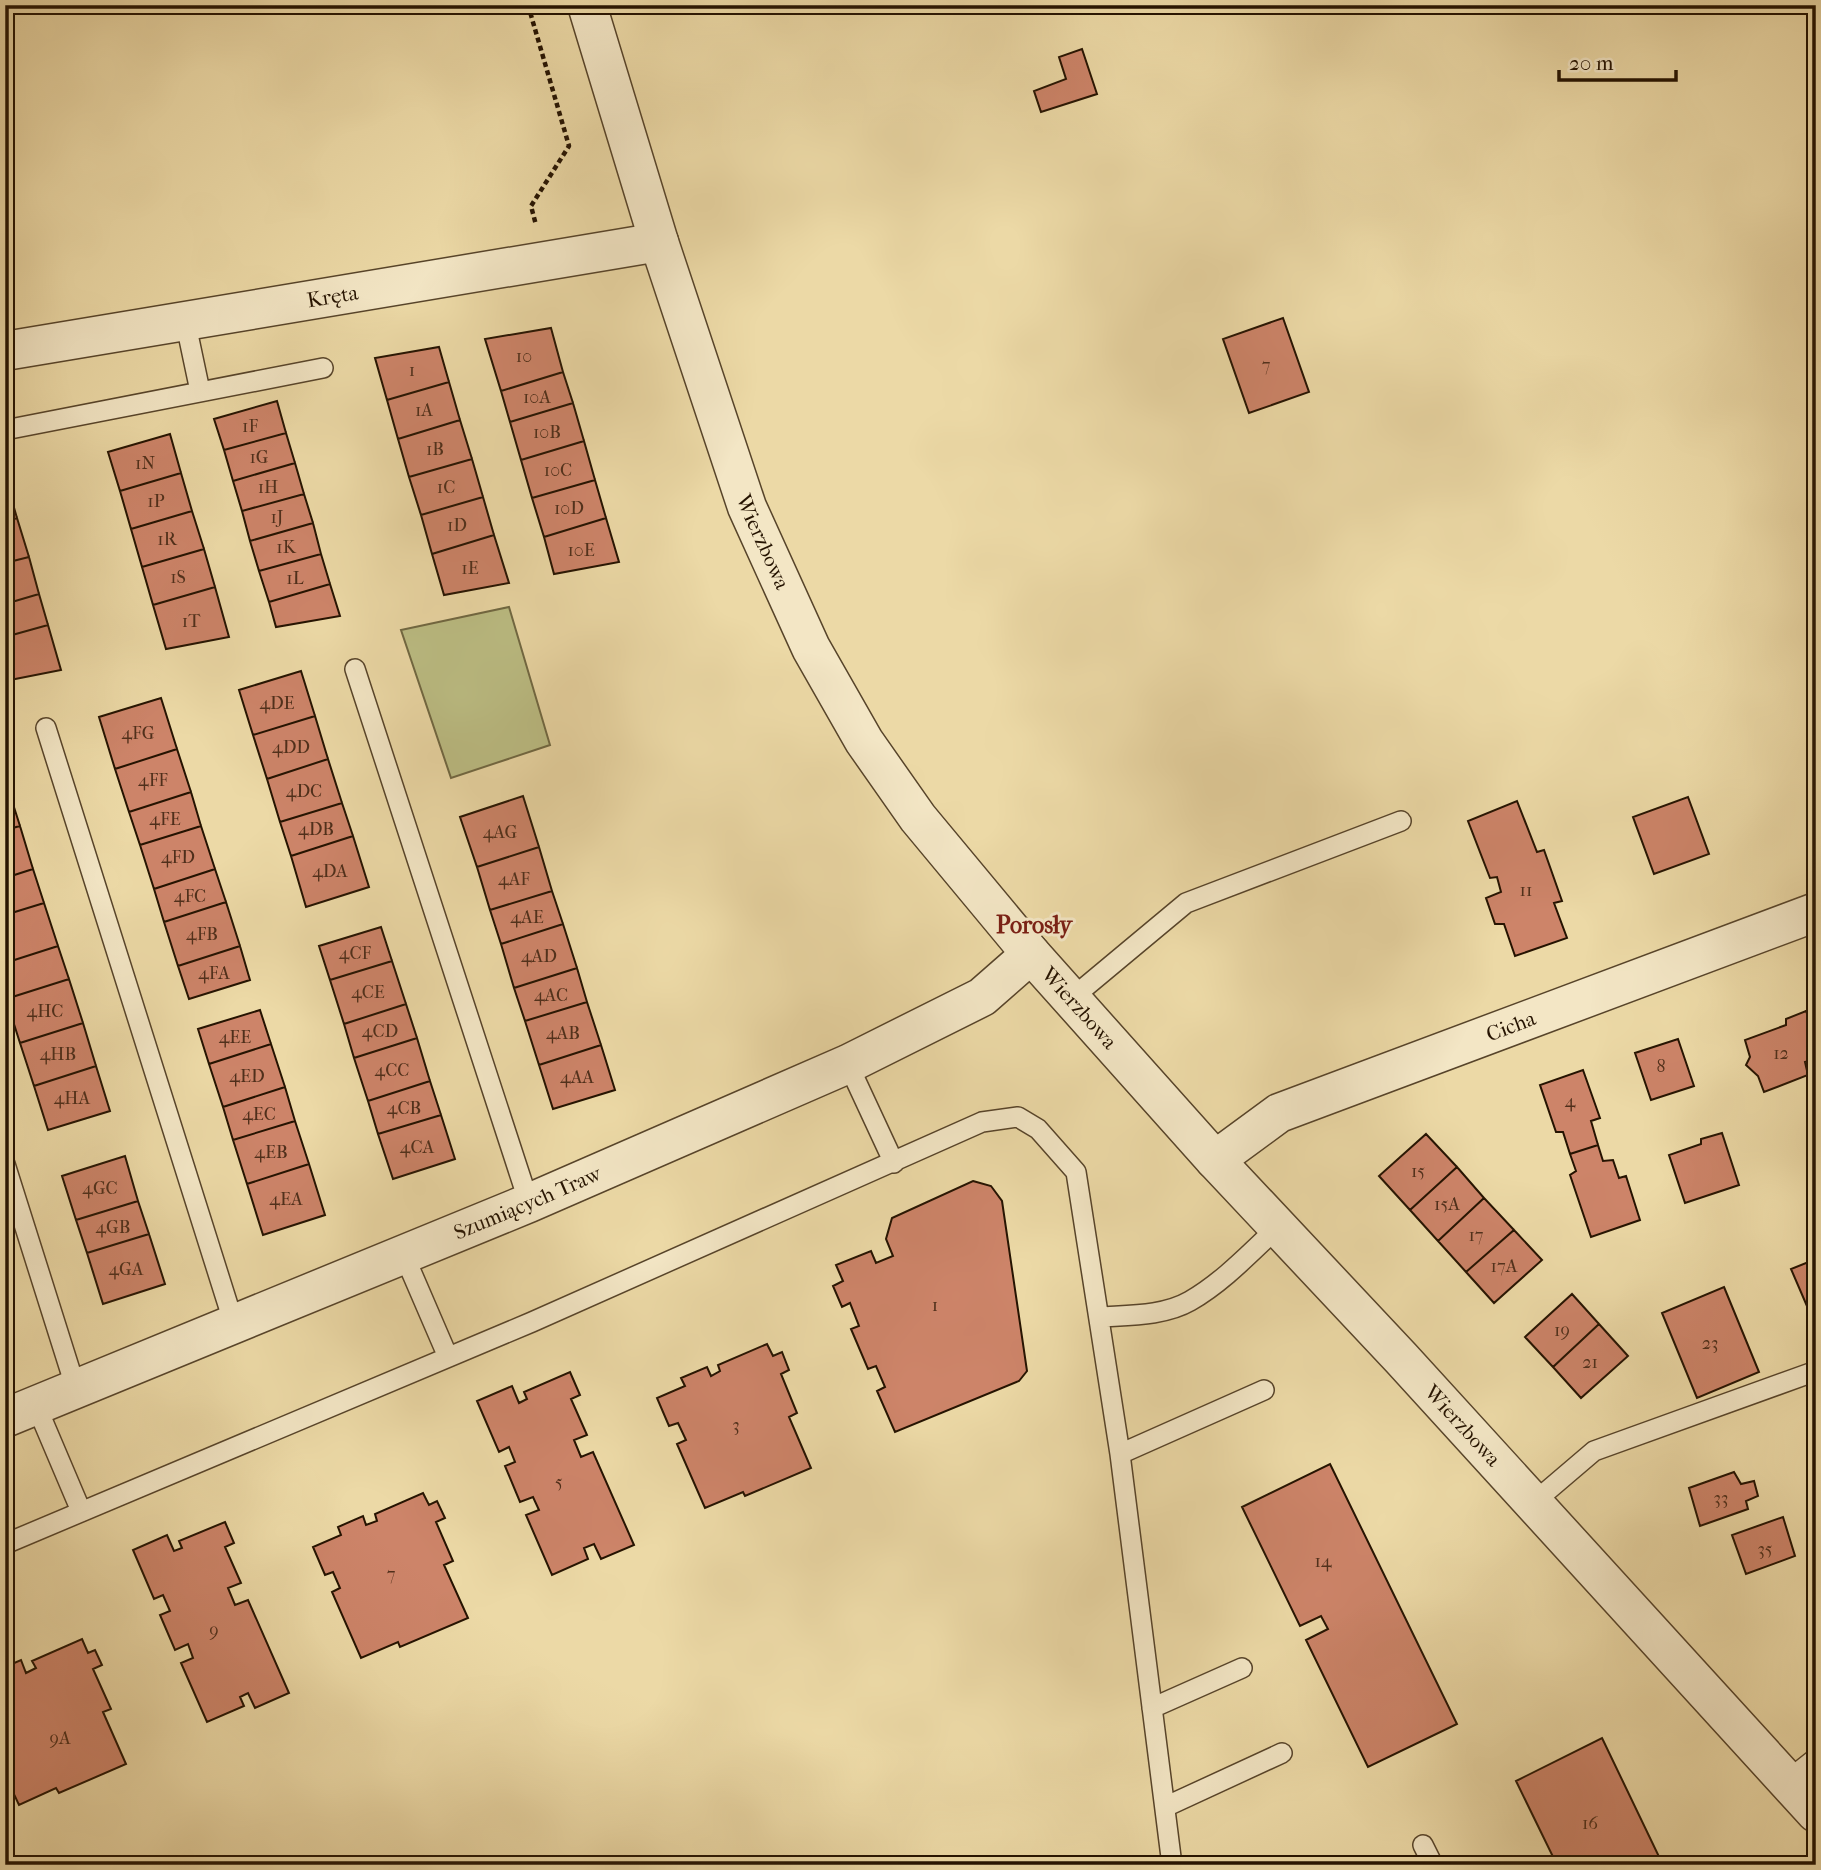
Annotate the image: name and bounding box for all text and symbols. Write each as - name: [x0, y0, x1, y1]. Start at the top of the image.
- scale bar: [1559, 38, 1676, 82]
- text: 20 m: [1569, 51, 1614, 75]
- street label: Kręta: [305, 280, 360, 313]
- house number: 10: [516, 346, 532, 367]
- house number: 7: [1262, 355, 1271, 376]
- house number: 1: [409, 360, 415, 381]
- house number: 10A: [523, 387, 551, 408]
- house number: 1A: [415, 400, 433, 421]
- house number: 1F: [242, 416, 258, 437]
- house number: 10B: [533, 422, 561, 443]
- house number: 1B: [426, 439, 444, 460]
- house number: 1G: [249, 447, 269, 468]
- house number: 1N: [135, 453, 155, 474]
- house number: 10C: [544, 460, 572, 481]
- house number: 1H: [258, 477, 278, 498]
- house number: 1C: [437, 477, 455, 498]
- street label: Wierzbowa: [731, 490, 795, 593]
- house number: 1P: [147, 491, 165, 512]
- house number: 10D: [554, 498, 584, 519]
- house number: 1J: [270, 507, 284, 528]
- house number: 1D: [447, 515, 467, 536]
- house number: 1R: [157, 529, 178, 550]
- house number: 1K: [276, 537, 297, 558]
- house number: 10E: [567, 540, 595, 561]
- house number: 1E: [461, 558, 479, 579]
- house number: 1S: [170, 567, 186, 588]
- house number: 1L: [286, 568, 304, 589]
- house number: 1T: [182, 611, 201, 632]
- house number: 4DE: [259, 693, 295, 714]
- house number: 4FG: [121, 723, 155, 744]
- house number: 4DD: [272, 737, 310, 758]
- house number: 4FF: [138, 770, 168, 791]
- house number: 4DC: [286, 781, 322, 802]
- house number: 4FE: [149, 809, 181, 830]
- house number: 4DB: [298, 819, 334, 840]
- house number: 4AG: [483, 822, 518, 843]
- house number: 4FD: [161, 847, 195, 868]
- house number: 4DA: [312, 861, 348, 882]
- house number: 4AF: [498, 869, 530, 890]
- house number: 11: [1520, 880, 1532, 901]
- house number: 4FC: [174, 886, 206, 907]
- house number: 4AE: [510, 907, 544, 928]
- district label: Porosły: [996, 911, 1073, 939]
- house number: 4FB: [186, 924, 218, 945]
- house number: 4CF: [339, 943, 372, 964]
- house number: 4AD: [521, 946, 557, 967]
- street label: Wierzbowa: [1036, 961, 1122, 1054]
- house number: 4FA: [198, 963, 230, 984]
- house number: 4CE: [351, 982, 385, 1003]
- house number: 4AC: [534, 985, 568, 1006]
- house number: 4HC: [27, 1001, 63, 1022]
- street label: Cicha: [1483, 1006, 1539, 1046]
- house number: 4CD: [362, 1021, 398, 1042]
- house number: 4AB: [546, 1023, 580, 1044]
- house number: 4EE: [219, 1027, 251, 1048]
- house number: 12: [1773, 1043, 1789, 1064]
- house number: 4HB: [40, 1044, 76, 1065]
- house number: 8: [1656, 1056, 1666, 1077]
- house number: 4CC: [375, 1060, 409, 1081]
- house number: 4ED: [229, 1066, 265, 1087]
- house number: 4AA: [560, 1067, 594, 1088]
- house number: 4HA: [54, 1088, 91, 1109]
- house number: 4: [1565, 1091, 1576, 1112]
- house number: 4CB: [387, 1098, 421, 1119]
- house number: 4EC: [242, 1104, 276, 1125]
- house number: 4CA: [400, 1137, 435, 1158]
- house number: 4EB: [254, 1142, 288, 1163]
- street label: Szumiących Traw: [450, 1161, 606, 1245]
- house number: 15: [1411, 1161, 1425, 1182]
- house number: 4GC: [82, 1178, 118, 1199]
- house number: 4EA: [269, 1189, 303, 1210]
- house number: 15A: [1434, 1194, 1460, 1215]
- house number: 4GB: [95, 1217, 131, 1238]
- house number: 17: [1468, 1225, 1484, 1246]
- house number: 17A: [1491, 1256, 1518, 1277]
- house number: 4GA: [108, 1259, 144, 1280]
- house number: 1: [932, 1295, 938, 1316]
- house number: 19: [1554, 1320, 1570, 1341]
- house number: 23: [1702, 1333, 1718, 1354]
- house number: 21: [1582, 1352, 1598, 1373]
- street label: Wierzbowa: [1419, 1379, 1506, 1471]
- house number: 3: [732, 1415, 740, 1436]
- house number: 5: [555, 1472, 563, 1493]
- house number: 33: [1714, 1488, 1728, 1509]
- house number: 35: [1757, 1539, 1773, 1560]
- house number: 14: [1314, 1551, 1332, 1572]
- house number: 7: [387, 1564, 396, 1585]
- house number: 9: [209, 1620, 219, 1641]
- house number: 9A: [49, 1728, 71, 1749]
- house number: 16: [1582, 1813, 1598, 1834]

